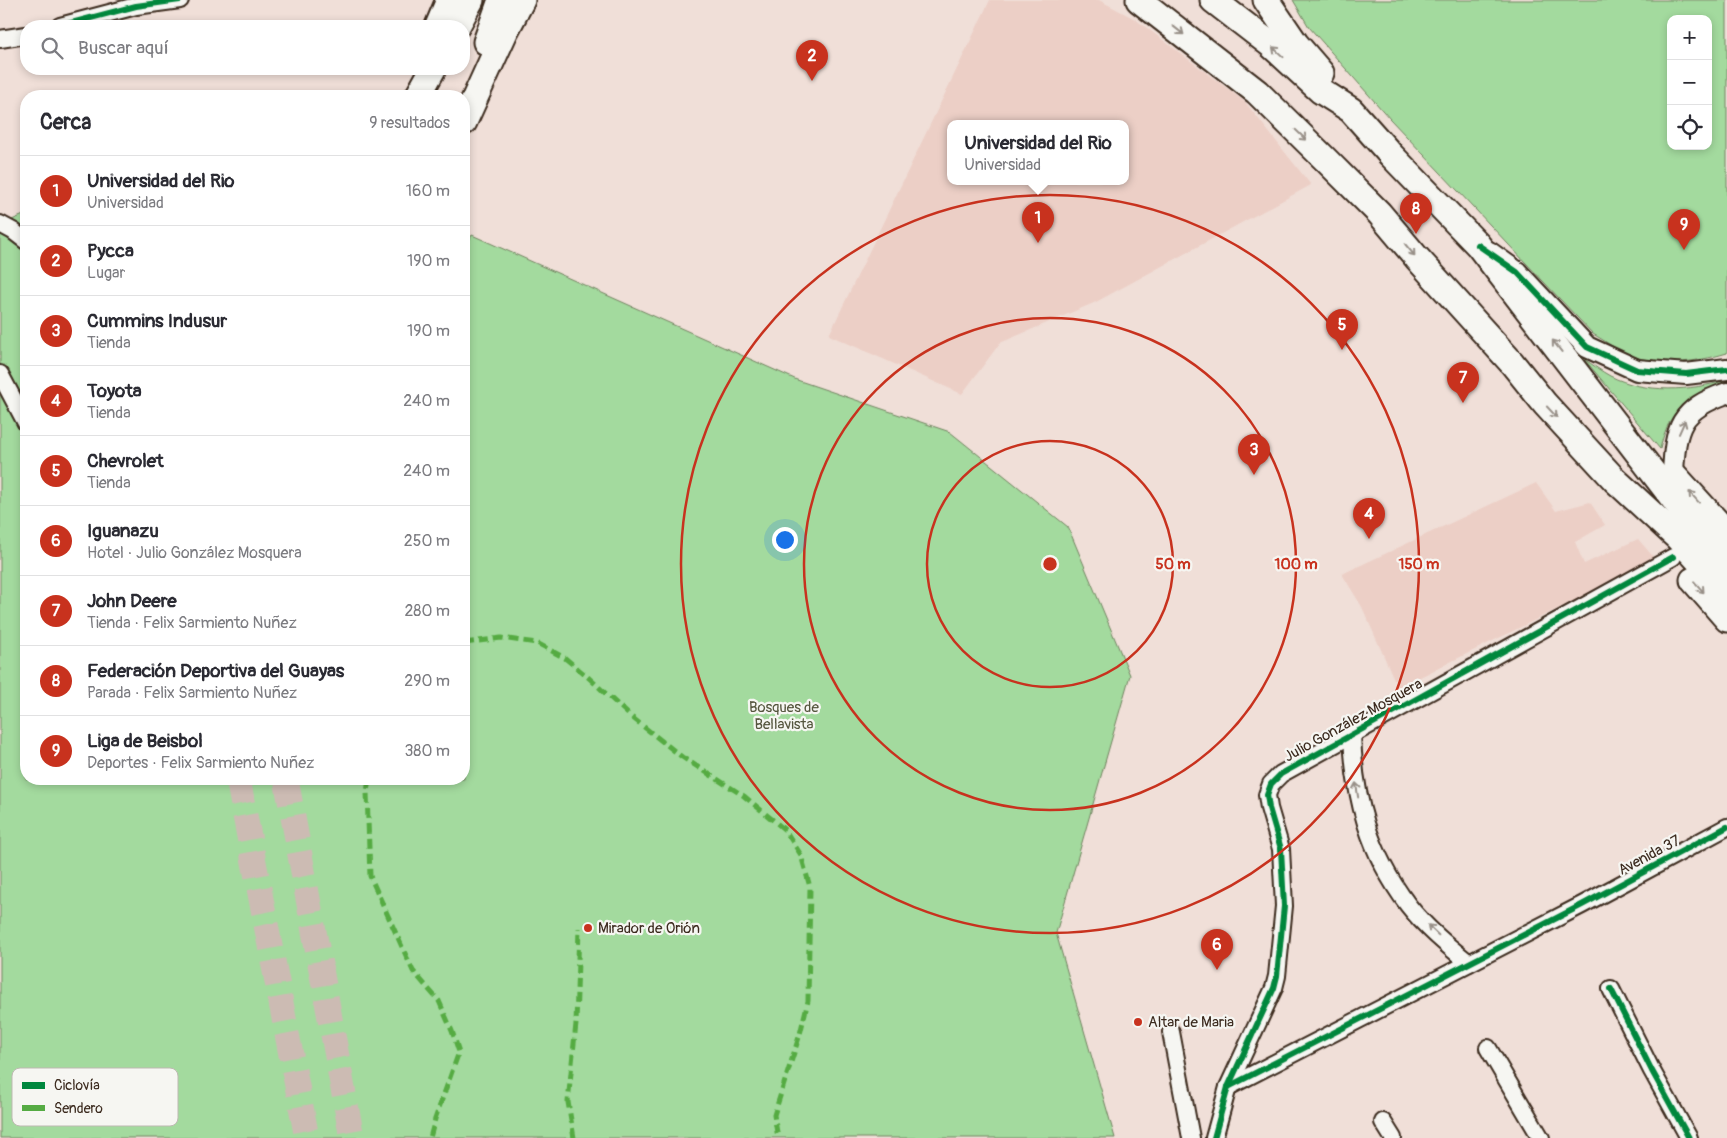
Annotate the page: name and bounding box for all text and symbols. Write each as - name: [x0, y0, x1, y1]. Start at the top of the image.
- map controls: [1667, 15, 1712, 150]
- button: +: [1667, 15, 1712, 60]
- search box: [20, 20, 470, 75]
- one-way arrow: [1171, 25, 1185, 35]
- icon: search: [38, 34, 66, 62]
- text: Buscar aquí: [78, 36, 169, 60]
- pin: 2: [796, 40, 828, 81]
- one-way arrow: [1272, 46, 1285, 58]
- button: −: [1667, 60, 1712, 105]
- button: locate: [1667, 105, 1712, 150]
- text: Cerca: [40, 109, 91, 136]
- text: 9 resultados: [369, 113, 450, 133]
- popup: [947, 120, 1129, 185]
- one-way arrow: [1295, 129, 1308, 141]
- text: Universidad del Rio: [964, 131, 1112, 155]
- text: Universidad: [964, 155, 1041, 175]
- text: Universidad del Rio: [87, 169, 235, 193]
- text: 1: [53, 181, 59, 201]
- text: 160 m: [406, 181, 450, 201]
- text: Universidad: [87, 193, 164, 213]
- pin: 8: [1400, 193, 1432, 234]
- pin: 1: [1022, 202, 1054, 243]
- pin: 9: [1668, 209, 1700, 250]
- text: Pycca: [87, 239, 134, 263]
- one-way arrow: [1405, 244, 1416, 257]
- text: 2: [52, 251, 60, 271]
- text: 190 m: [407, 251, 450, 271]
- text: Lugar: [87, 263, 125, 283]
- text: Cummins Indusur: [87, 309, 227, 333]
- pin: 5: [1326, 309, 1358, 350]
- text: 3: [52, 321, 60, 341]
- text: 190 m: [407, 321, 450, 341]
- text: Tienda: [87, 333, 131, 353]
- one-way arrow: [1552, 339, 1562, 353]
- pin: 7: [1447, 362, 1479, 403]
- text: Toyota: [87, 379, 142, 403]
- text: 4: [51, 391, 61, 411]
- text: 240 m: [403, 391, 450, 411]
- text: Tienda: [87, 403, 131, 423]
- one-way arrow: [1547, 405, 1558, 418]
- one-way arrow: [1677, 420, 1687, 435]
- pin: 3: [1238, 434, 1270, 475]
- text: Chevrolet: [87, 449, 164, 473]
- text: 5: [52, 461, 60, 481]
- text: 240 m: [403, 461, 450, 481]
- text: Tienda: [87, 473, 131, 493]
- one-way arrow: [1688, 491, 1700, 504]
- pin: 4: [1353, 498, 1385, 539]
- text: Iguanazu: [87, 519, 159, 543]
- your location: [772, 527, 798, 553]
- text: 6: [51, 531, 61, 551]
- text: 250 m: [404, 531, 450, 551]
- text: Hotel · Julio González Mosquera: [87, 543, 302, 563]
- centre of rings: [1041, 555, 1059, 573]
- text: 50 m: [1156, 555, 1190, 574]
- text: 100 m: [1275, 555, 1317, 574]
- text: 150 m: [1399, 555, 1439, 574]
- one-way arrow: [1693, 580, 1705, 593]
- text: John Deere: [87, 589, 177, 613]
- text: 7: [52, 601, 60, 621]
- text: 280 m: [404, 601, 450, 621]
- text: Tienda · Felix Sarmiento Nuñez: [87, 613, 297, 633]
- text: Federación Deportiva del Guayas: [87, 659, 344, 683]
- text: 8: [52, 671, 60, 691]
- text: 290 m: [404, 671, 450, 691]
- street label: Julio González Mosquera: [1281, 674, 1426, 766]
- text: Parada · Felix Sarmiento Nuñez: [87, 683, 297, 703]
- park label: Bosques de Bellavista: [749, 698, 820, 734]
- text: Liga de Beisbol: [87, 729, 203, 753]
- text: 9: [52, 741, 60, 761]
- text: 380 m: [404, 741, 450, 761]
- text: Deportes · Felix Sarmiento Nuñez: [87, 753, 314, 773]
- one-way arrow: [1352, 782, 1362, 798]
- street label: Avenida 37: [1615, 831, 1684, 880]
- place label: Mirador de Orión: [598, 919, 700, 938]
- marker: Mirador de Orión: [582, 922, 594, 934]
- one-way arrow: [1427, 925, 1439, 937]
- pin: 6: [1201, 929, 1233, 970]
- place label: Altar de Maria: [1148, 1013, 1234, 1032]
- marker: Altar de Maria: [1132, 1016, 1144, 1028]
- legend: [12, 1068, 178, 1126]
- text: Ciclovía: [54, 1077, 100, 1094]
- text: Sendero: [54, 1100, 103, 1117]

